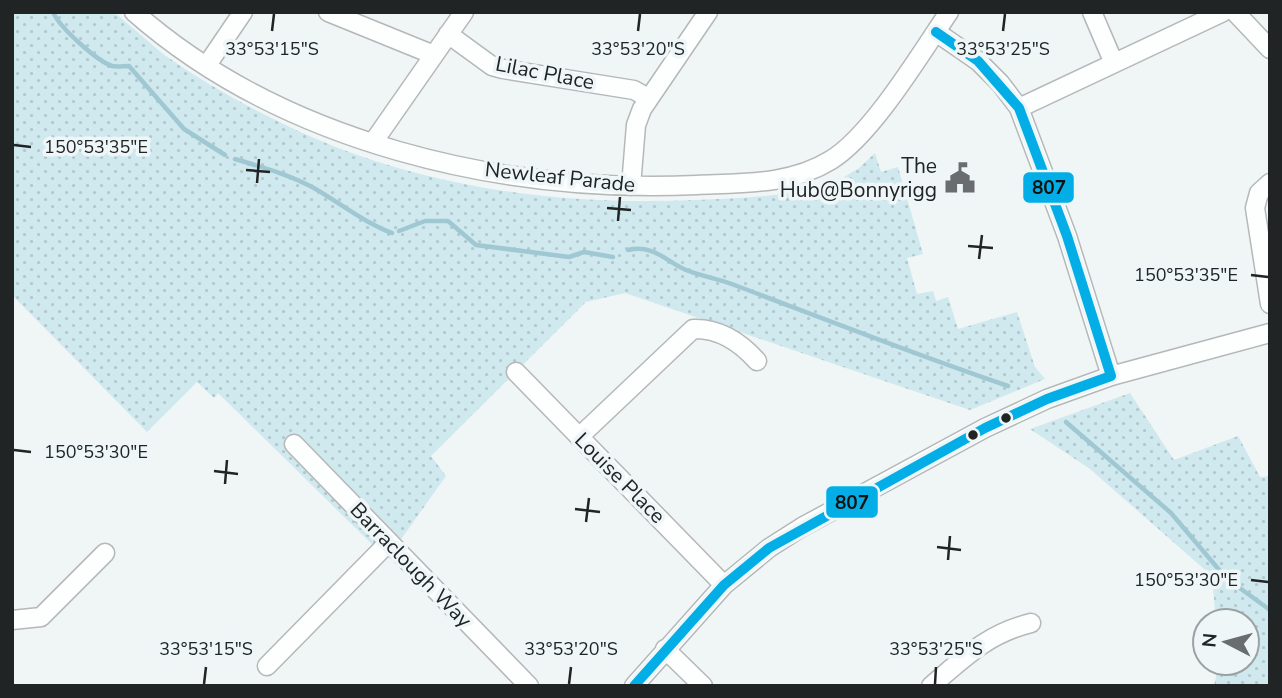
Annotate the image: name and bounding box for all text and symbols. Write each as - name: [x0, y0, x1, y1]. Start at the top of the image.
- text: 33°53'15"S: [225, 37, 319, 61]
- text: 33°53'20"S: [591, 37, 685, 61]
- text: 33°53'25"S: [956, 37, 1050, 61]
- street label: Lilac Place: [493, 50, 597, 96]
- text: 150°53'35"E: [44, 135, 148, 159]
- place label: The Hub@Bonnyrigg: [780, 152, 937, 204]
- street label: Newleaf Parade: [483, 155, 637, 199]
- public building icon: The Hub@Bonnyrigg: [943, 161, 977, 195]
- line badge: 807: [1022, 171, 1075, 204]
- text: 807: [1032, 175, 1066, 201]
- text: 150°53'35"E: [1134, 263, 1238, 287]
- unlabelled marker: [999, 411, 1013, 425]
- street label: Louise Place: [569, 427, 671, 529]
- unlabelled marker: [966, 428, 980, 442]
- text: 150°53'30"E: [44, 440, 148, 464]
- line badge: 807: [825, 485, 879, 519]
- text: 807: [835, 490, 869, 516]
- street label: Barraclough Way: [344, 496, 478, 634]
- text: 150°53'30"E: [1134, 568, 1238, 592]
- north arrow: [1191, 607, 1261, 677]
- text: N: [1196, 632, 1224, 649]
- text: 33°53'15"S: [159, 637, 253, 661]
- text: 33°53'20"S: [524, 637, 618, 661]
- text: 33°53'25"S: [889, 637, 983, 661]

